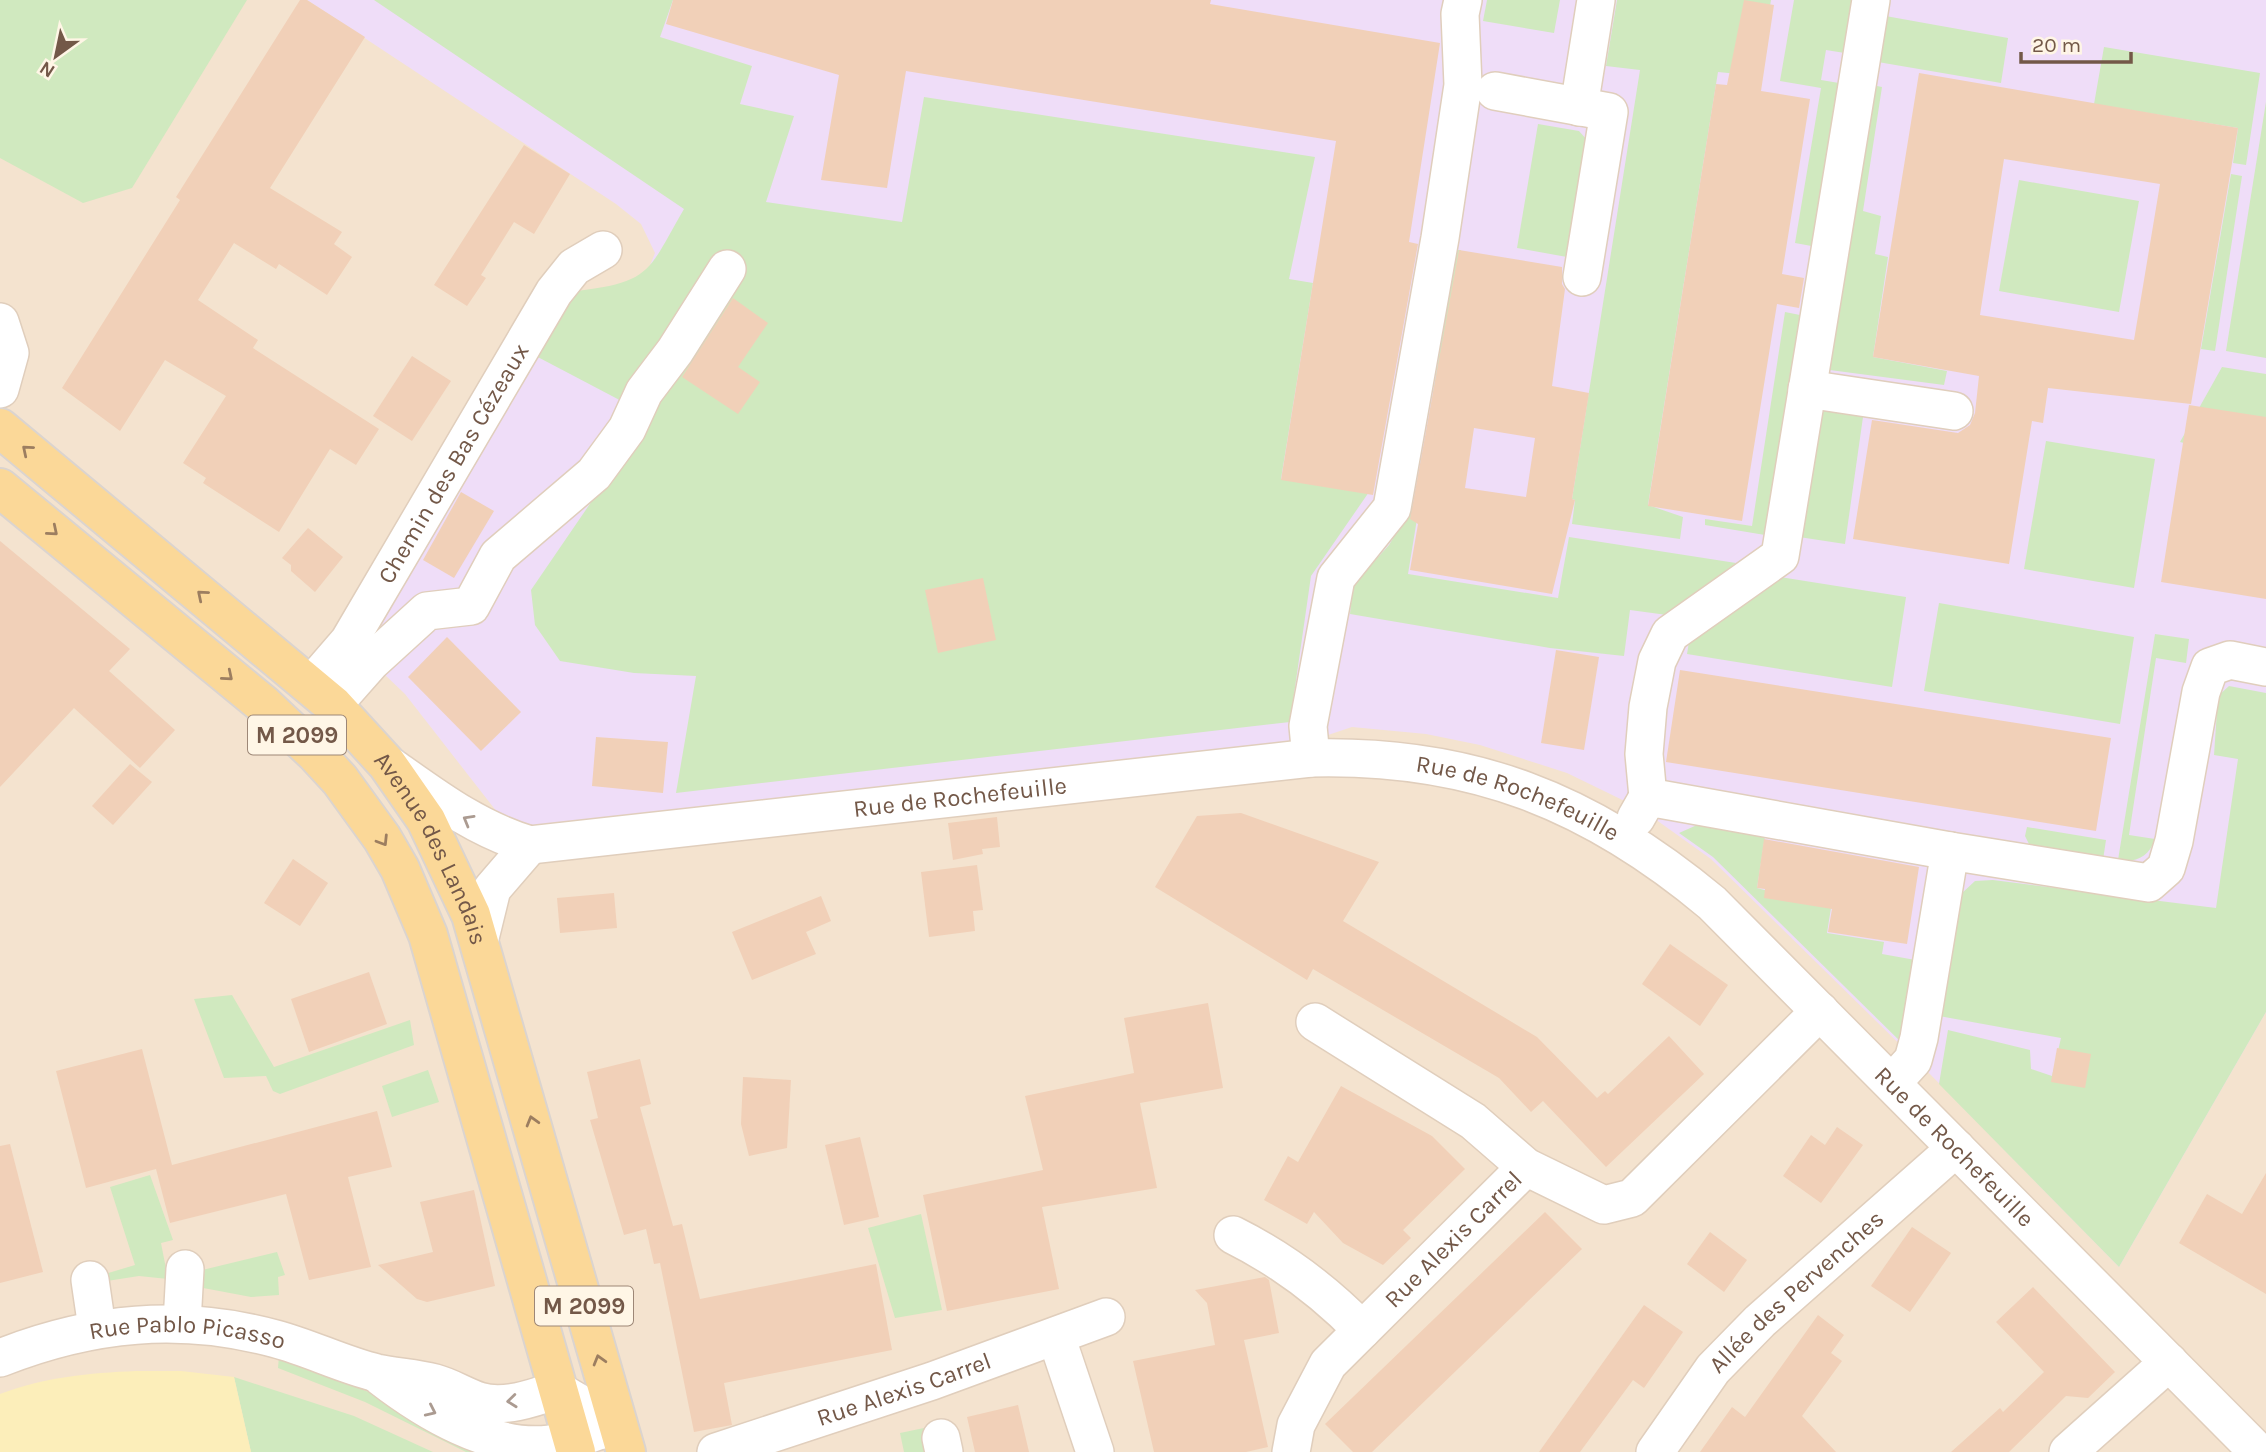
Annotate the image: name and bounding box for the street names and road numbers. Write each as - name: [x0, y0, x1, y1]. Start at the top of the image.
- street label: Chemin des Bas Cézeaux: [372, 338, 535, 588]
- road number: M 2099: [248, 716, 346, 754]
- street label: Avenue des Landais: [369, 746, 493, 948]
- street label: Rue de Rochefeuille: [1414, 750, 1624, 847]
- street label: Rue de Rochefeuille: [852, 771, 1068, 823]
- street label: Rue de Rochefeuille: [1869, 1061, 2040, 1233]
- street label: Rue Alexis Carrel: [1379, 1165, 1528, 1314]
- street label: Allée des Pervenches: [1703, 1204, 1889, 1379]
- road number: M 2099: [535, 1287, 633, 1326]
- street label: Rue Pablo Picasso: [87, 1310, 289, 1355]
- street label: Rue Alexis Carrel: [813, 1347, 995, 1432]

